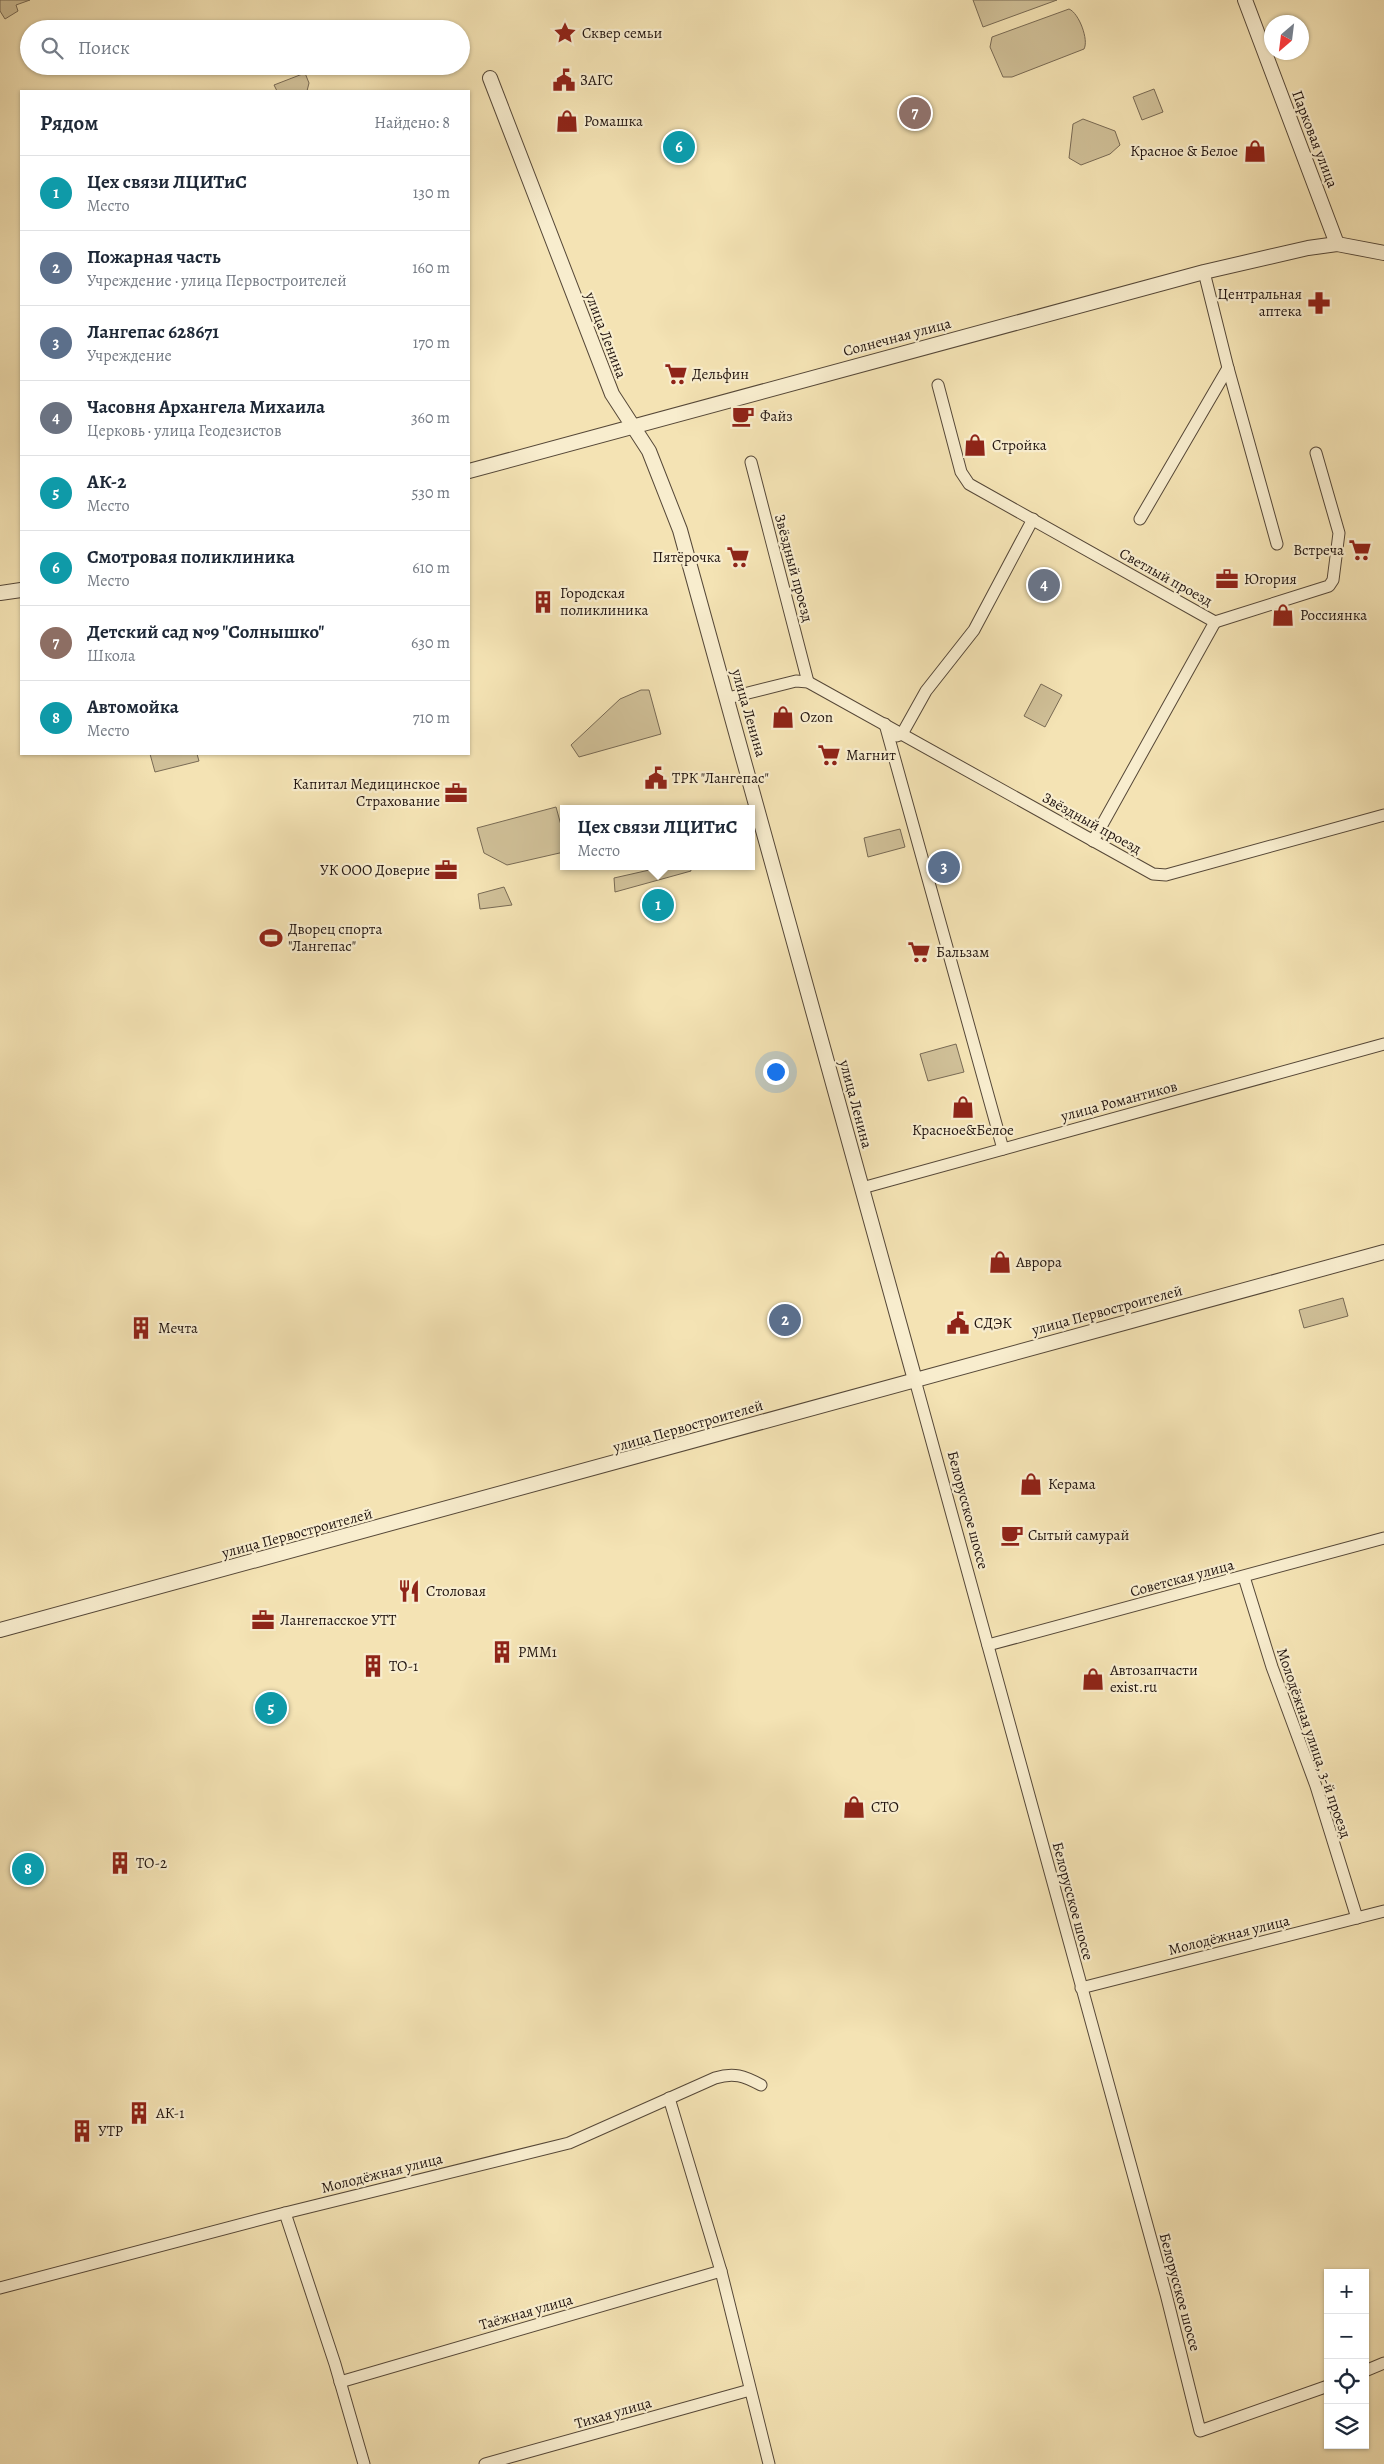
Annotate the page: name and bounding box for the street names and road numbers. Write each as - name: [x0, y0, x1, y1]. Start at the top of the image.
- street label: Парковая улица: [1287, 87, 1343, 191]
- street label: улица Ленина: [580, 288, 632, 381]
- street label: Солнечная улица: [841, 313, 953, 361]
- street label: Звёздный проезд: [770, 512, 818, 624]
- street label: Светлый проезд: [1116, 543, 1216, 611]
- street label: улица Ленина: [727, 666, 771, 759]
- street label: Звёздный проезд: [1039, 787, 1145, 859]
- street label: улица Ленина: [834, 1057, 877, 1150]
- street label: улица Романтиков: [1058, 1076, 1179, 1126]
- street label: улица Первостроителей: [1029, 1280, 1185, 1340]
- street label: улица Первостроителей: [610, 1395, 765, 1457]
- street label: Белорусское шоссе: [943, 1449, 993, 1572]
- street label: улица Первостроителей: [219, 1503, 375, 1563]
- street label: Советская улица: [1128, 1555, 1236, 1601]
- street label: Молодёжная улица, 3-й проезд: [1272, 1645, 1356, 1841]
- street label: Белорусское шоссе: [1048, 1840, 1098, 1963]
- street label: Молодёжная улица: [1166, 1910, 1292, 1960]
- street label: Молодёжная улица: [319, 2148, 445, 2198]
- street label: Белорусское шоссе: [1155, 2231, 1205, 2354]
- street label: Таёжная улица: [477, 2289, 575, 2335]
- street label: Тихая улица: [572, 2392, 654, 2434]

